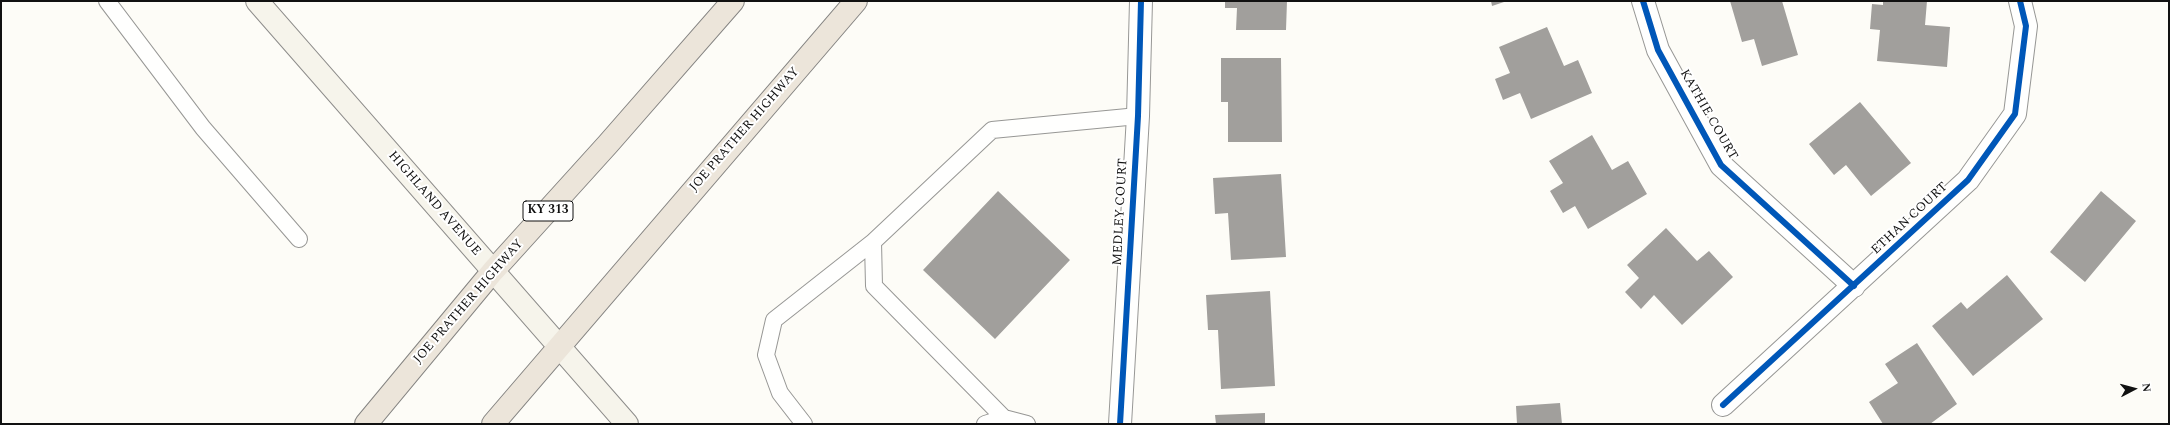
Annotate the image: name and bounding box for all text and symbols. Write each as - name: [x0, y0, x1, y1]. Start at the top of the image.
- street label: JOE PRATHER HIGHWAY: [687, 65, 803, 195]
- street label: KATHIE COURT: [1676, 67, 1740, 163]
- street label: HIGHLAND AVENUE: [384, 149, 484, 259]
- street label: MEDLEY COURT: [1110, 158, 1132, 266]
- street label: ETHAN COURT: [1869, 180, 1951, 258]
- road number: KY 313: [523, 201, 573, 221]
- street label: JOE PRATHER HIGHWAY: [411, 237, 527, 367]
- north arrow: [2114, 369, 2154, 409]
- text: N: [2138, 382, 2155, 393]

